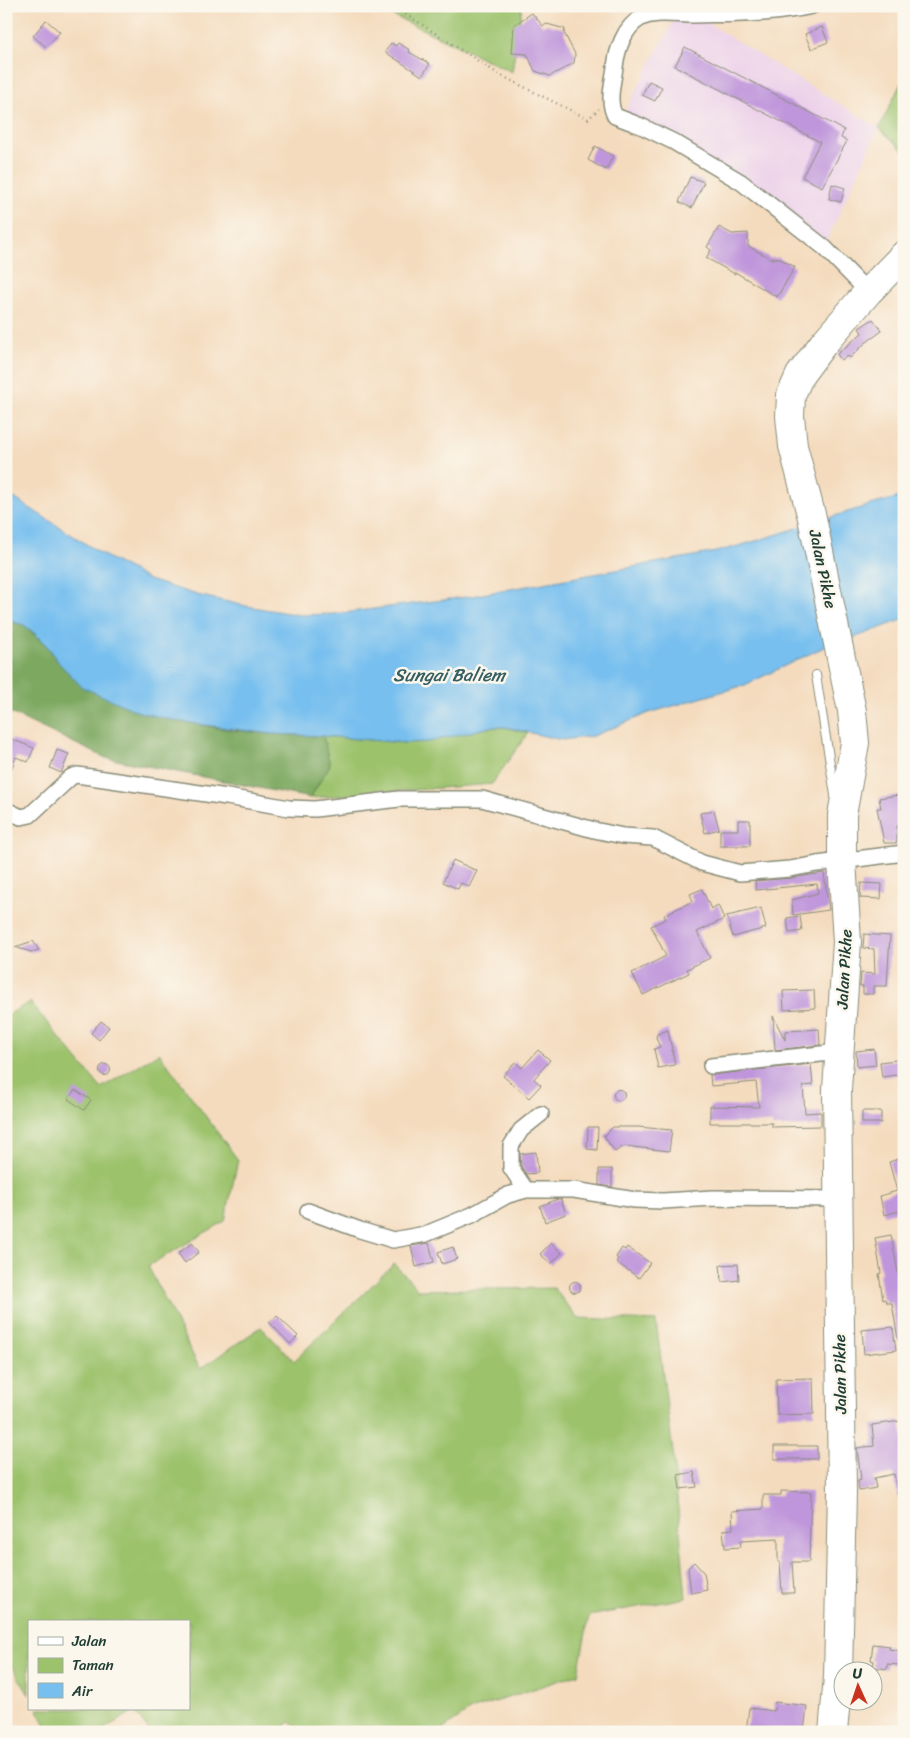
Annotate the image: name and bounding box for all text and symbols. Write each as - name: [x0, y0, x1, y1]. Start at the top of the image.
- street label: Jalan Pikhe: [800, 526, 845, 611]
- water label: Sungai Baliem: [393, 659, 507, 691]
- street label: Jalan Pikhe: [827, 928, 861, 1011]
- street label: Jalan Pikhe: [825, 1334, 855, 1415]
- legend: [28, 1620, 190, 1710]
- text: Jalan: [71, 1628, 106, 1654]
- text: Taman: [72, 1652, 114, 1678]
- north arrow: [832, 1660, 882, 1710]
- text: U: [852, 1661, 863, 1686]
- text: Air: [71, 1678, 93, 1704]

